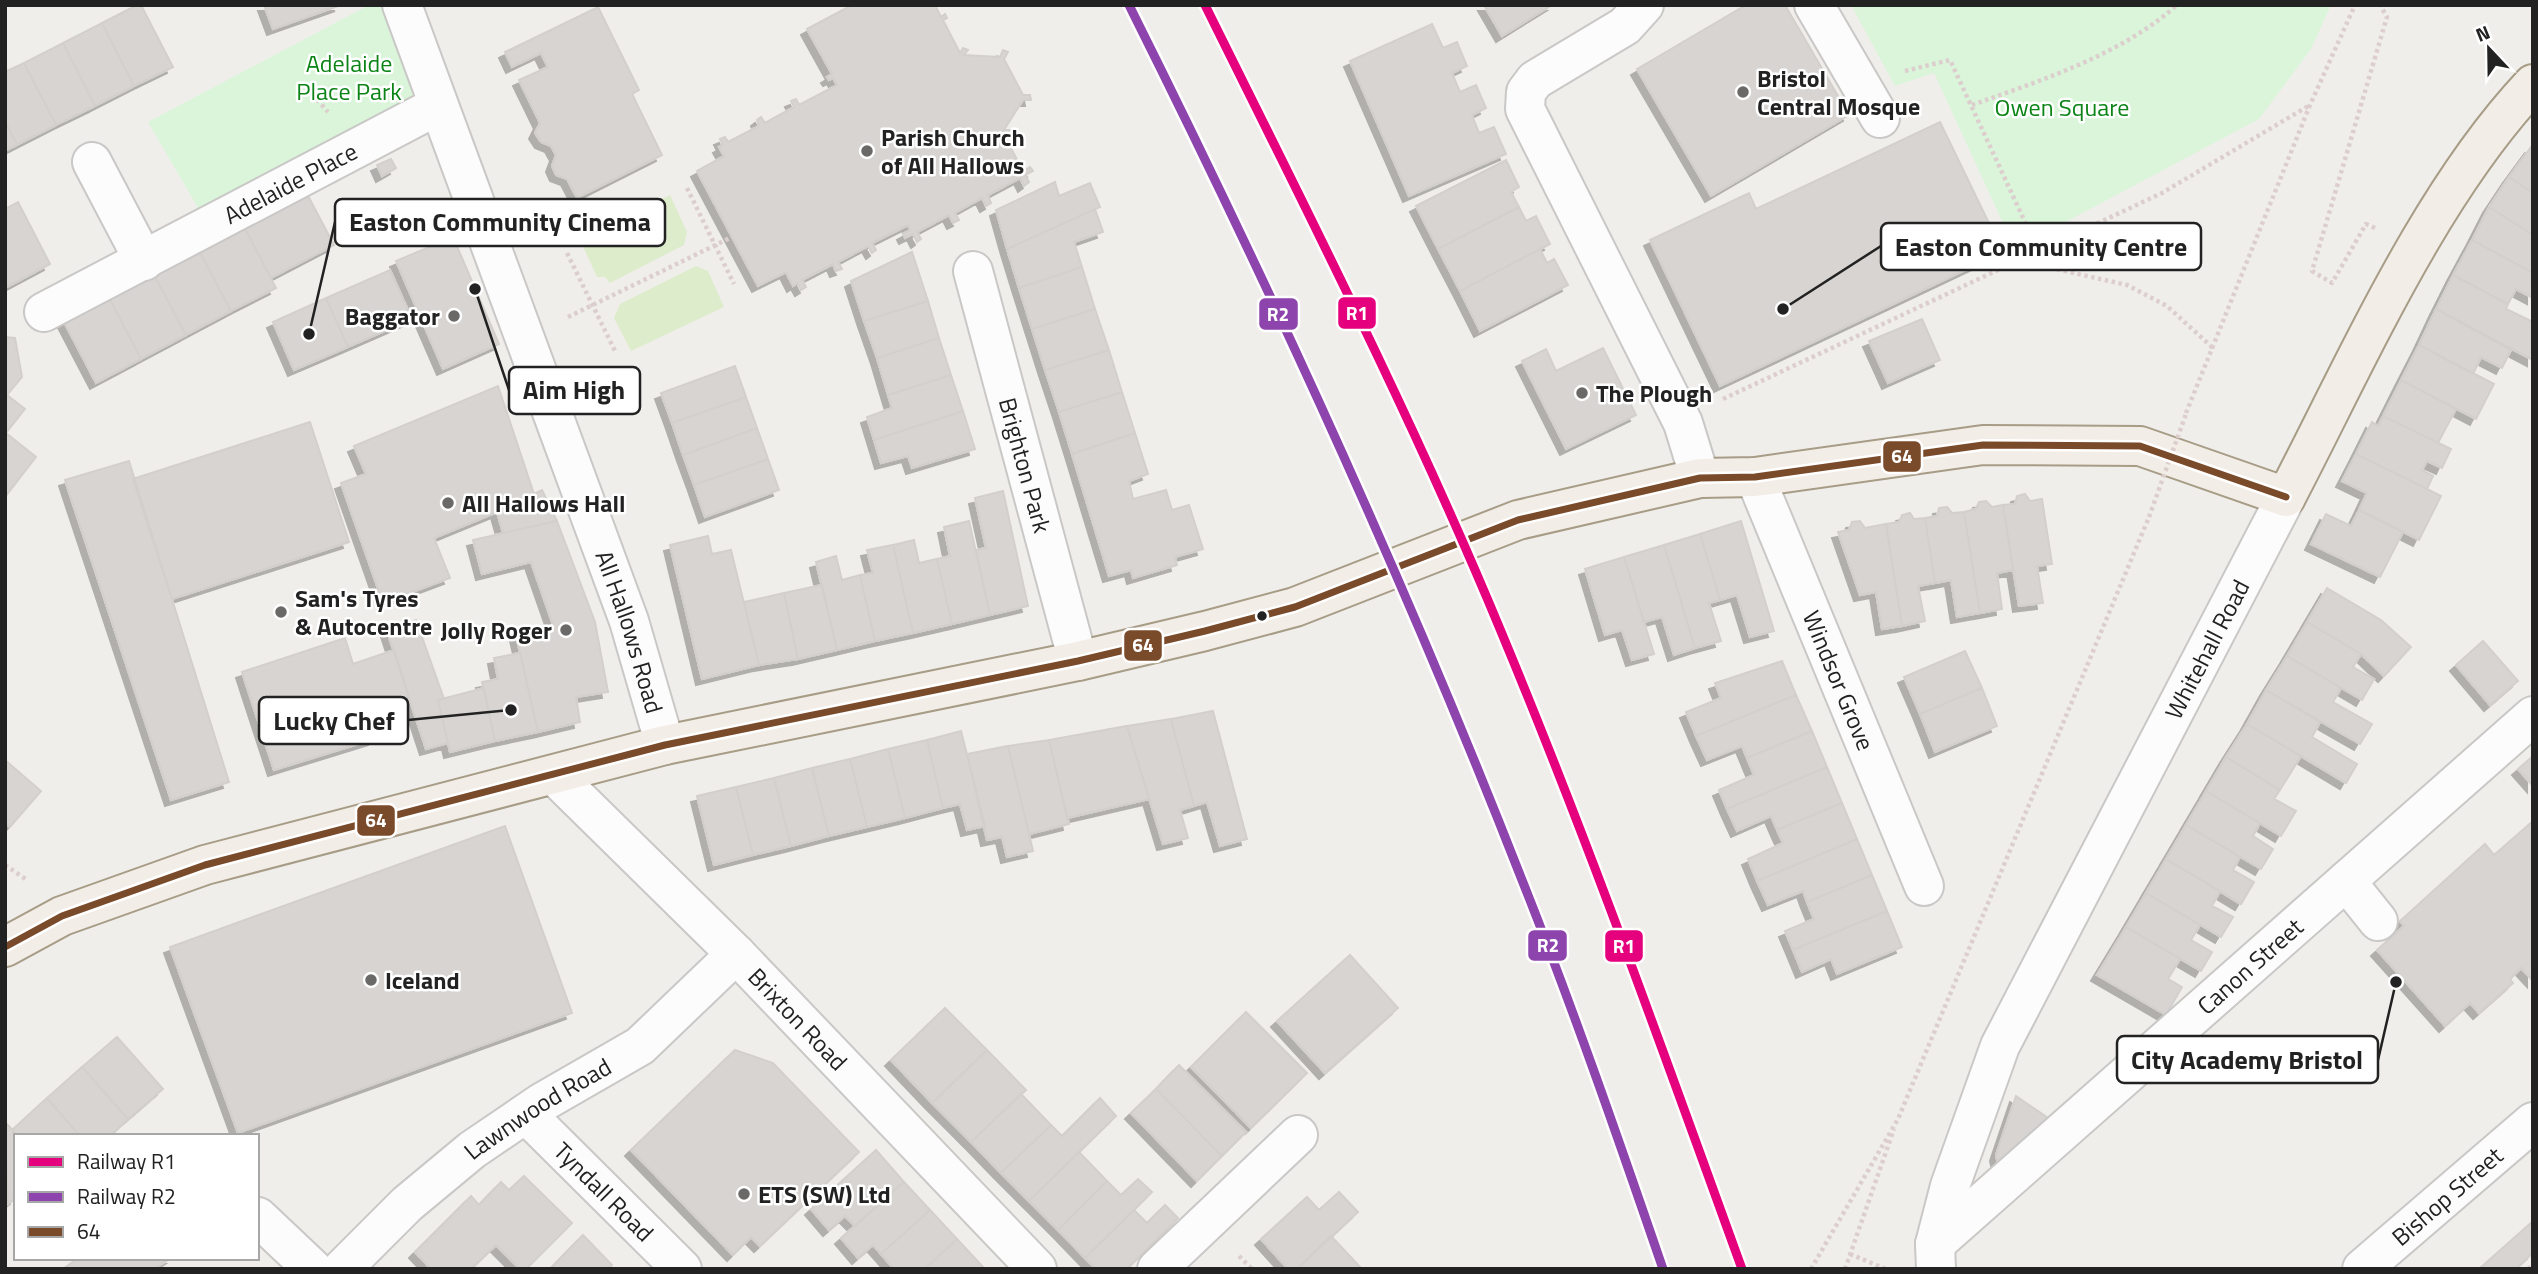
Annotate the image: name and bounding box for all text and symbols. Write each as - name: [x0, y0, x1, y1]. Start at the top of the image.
- north arrow: [2454, 14, 2524, 84]
- text: N: [2471, 17, 2494, 49]
- park label: Adelaide Place Park: [296, 45, 402, 109]
- place label: Bristol Central Mosque: [1757, 60, 1920, 124]
- marker: Bristol Central Mosque: [1735, 84, 1751, 100]
- park label: Owen Square: [1995, 89, 2129, 125]
- place label: Parish Church of All Hallows: [881, 119, 1025, 183]
- street label: Adelaide Place: [217, 133, 363, 233]
- marker: Parish Church of All Hallows: [859, 143, 875, 159]
- callout: Easton Community Cinema: [335, 199, 665, 246]
- text: Easton Community Cinema: [349, 202, 651, 241]
- callout: Easton Community Centre: [1881, 223, 2201, 270]
- text: Easton Community Centre: [1895, 227, 2187, 266]
- line badge: R1: [1337, 296, 1377, 330]
- line badge: R2: [1258, 297, 1299, 331]
- place label: Baggator: [345, 298, 440, 334]
- text: R1: [1346, 298, 1368, 327]
- text: R2: [1267, 299, 1289, 328]
- marker: Baggator: [446, 308, 462, 324]
- callout: Aim High: [509, 367, 640, 414]
- text: Aim High: [523, 370, 625, 409]
- place label: The Plough: [1596, 375, 1712, 411]
- marker: The Plough: [1574, 385, 1590, 401]
- street label: Brighton Park: [990, 393, 1061, 537]
- line badge: 64: [1882, 440, 1922, 473]
- text: 64: [1891, 441, 1913, 470]
- place label: All Hallows Hall: [462, 485, 626, 521]
- marker: All Hallows Hall: [440, 495, 456, 511]
- street label: All Hallows Road: [586, 545, 673, 717]
- street label: Whitehall Road: [2155, 573, 2258, 725]
- place label: Sam's Tyres & Autocentre: [295, 580, 432, 644]
- marker: Sam's Tyres & Autocentre: [273, 604, 289, 620]
- street label: Windsor Grove: [1794, 605, 1884, 756]
- unlabelled marker: [1255, 609, 1269, 623]
- place label: Jolly Roger: [440, 612, 552, 648]
- marker: Jolly Roger: [558, 622, 574, 638]
- line badge: 64: [1123, 629, 1163, 662]
- text: 64: [1132, 630, 1154, 659]
- callout: Lucky Chef: [259, 697, 408, 744]
- text: Lucky Chef: [273, 701, 395, 740]
- line badge: 64: [356, 804, 396, 837]
- text: 64: [365, 805, 387, 834]
- street label: Canon Street: [2189, 909, 2311, 1023]
- line badge: R2: [1527, 929, 1568, 962]
- line badge: R1: [1604, 929, 1644, 963]
- text: R2: [1537, 930, 1559, 959]
- text: R1: [1613, 931, 1635, 960]
- street label: Brixton Road: [740, 959, 856, 1078]
- place label: Iceland: [385, 962, 460, 998]
- marker: Iceland: [363, 972, 379, 988]
- callout: City Academy Bristol: [2117, 1036, 2378, 1083]
- text: City Academy Bristol: [2131, 1040, 2363, 1079]
- street label: Lawnwood Road: [455, 1048, 618, 1168]
- street label: Tyndall Road: [546, 1133, 662, 1250]
- legend: [14, 1134, 259, 1260]
- street label: Bishop Street: [2383, 1137, 2511, 1254]
- text: Railway R1: [77, 1145, 176, 1177]
- place label: ETS (SW) Ltd: [758, 1176, 891, 1212]
- text: Railway R2: [77, 1180, 176, 1212]
- marker: ETS (SW) Ltd: [736, 1186, 752, 1202]
- text: 64: [77, 1215, 101, 1247]

